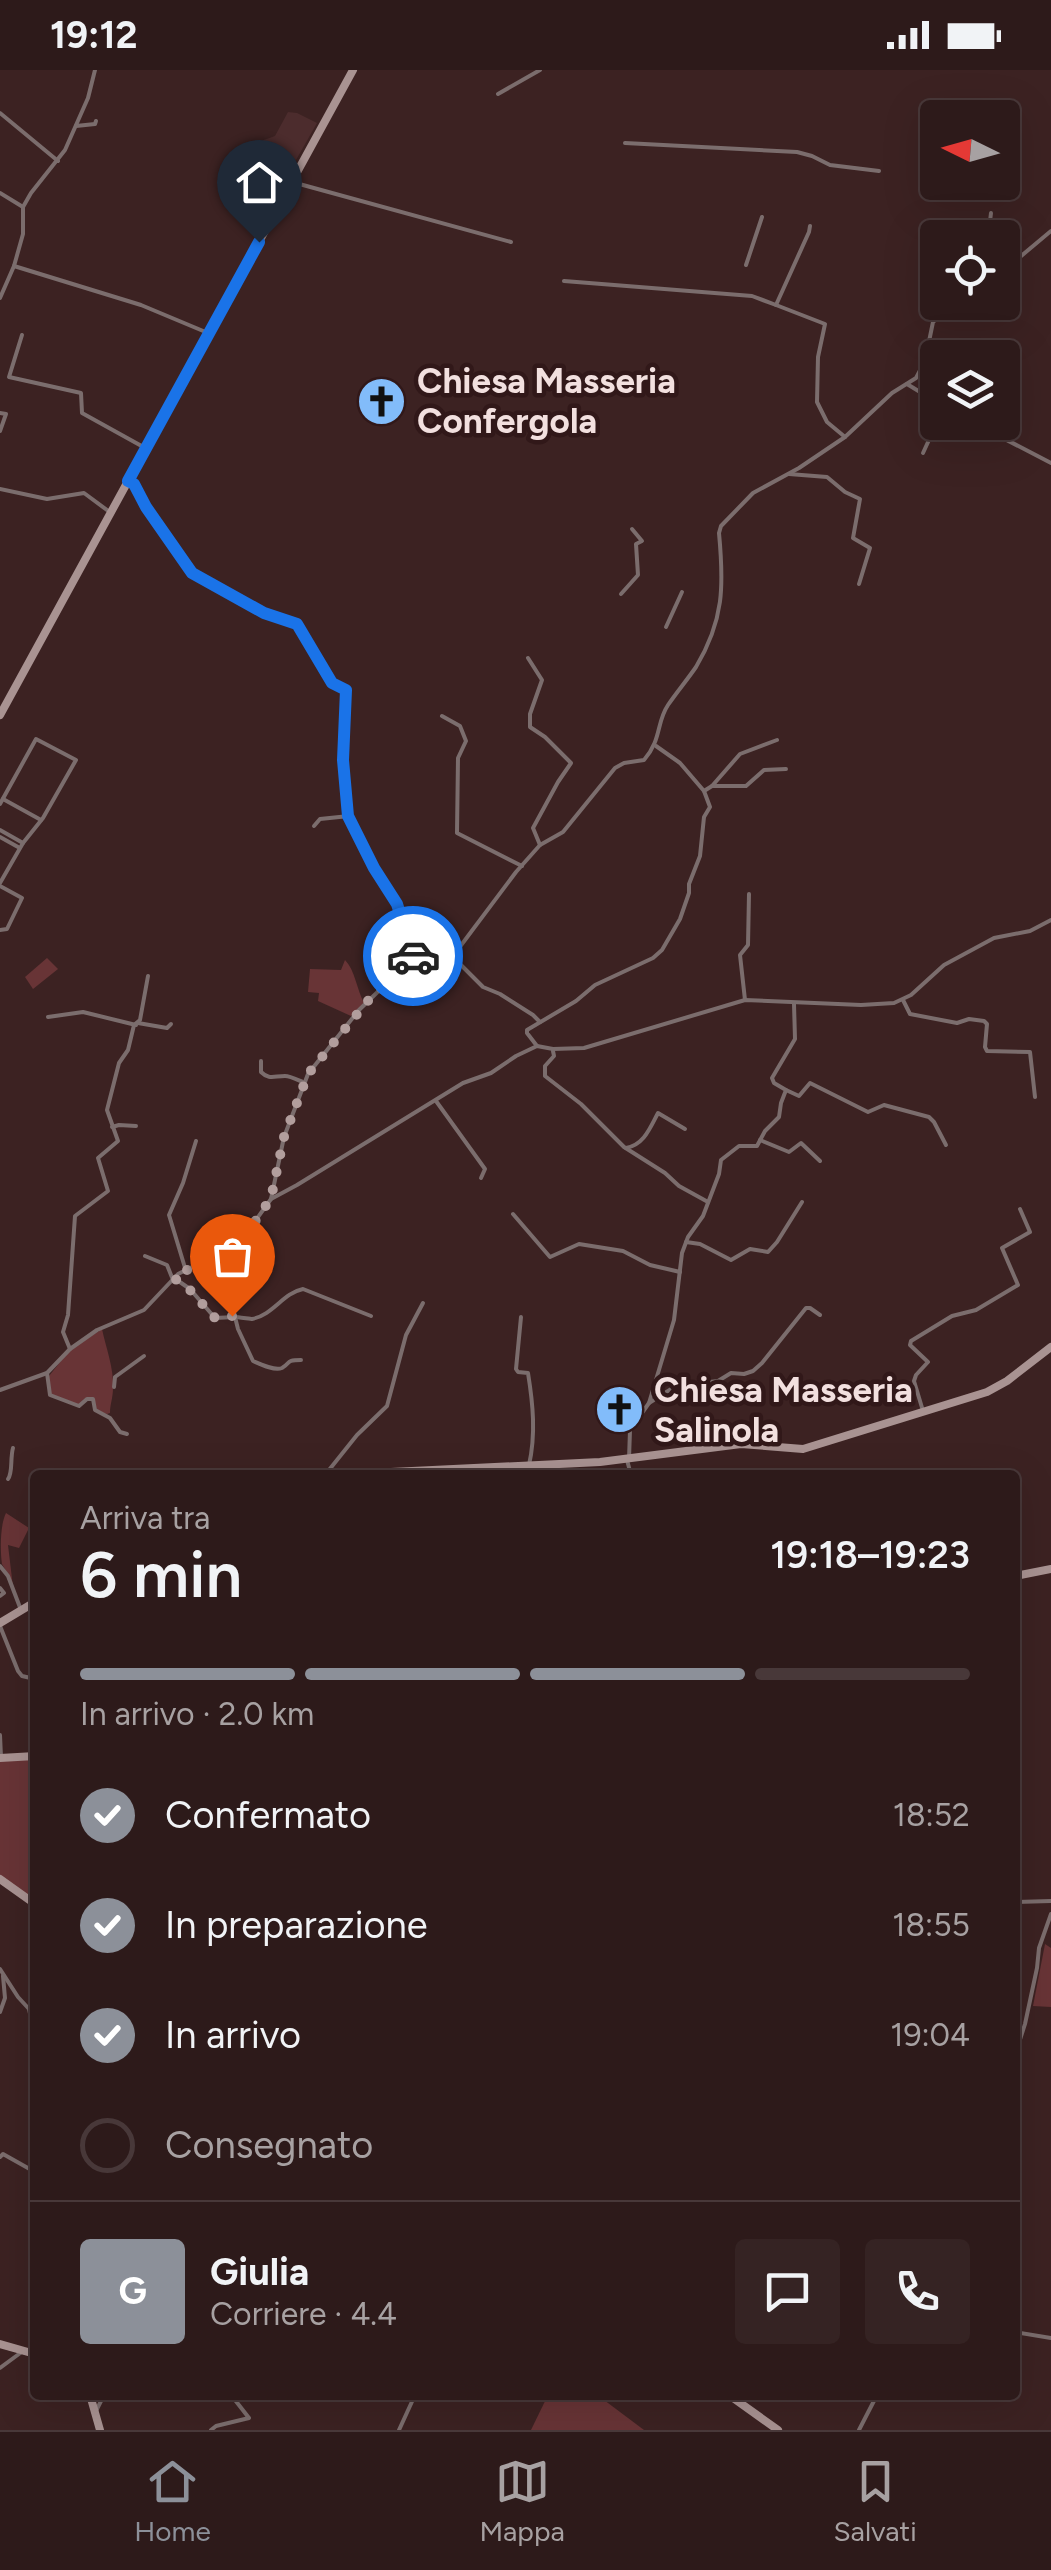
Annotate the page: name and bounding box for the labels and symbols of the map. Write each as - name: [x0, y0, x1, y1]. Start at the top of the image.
- north arrow: [920, 100, 1020, 200]
- pin: [217, 140, 302, 243]
- place label: Chiesa Masseria Confergola: [417, 360, 676, 442]
- church icon: Chiesa Masseria Confergola: [356, 375, 408, 427]
- courier: [363, 906, 463, 1006]
- pin: [190, 1214, 275, 1317]
- place label: Chiesa Masseria Salinola: [654, 1369, 913, 1451]
- church icon: Chiesa Masseria Salinola: [593, 1384, 645, 1436]

